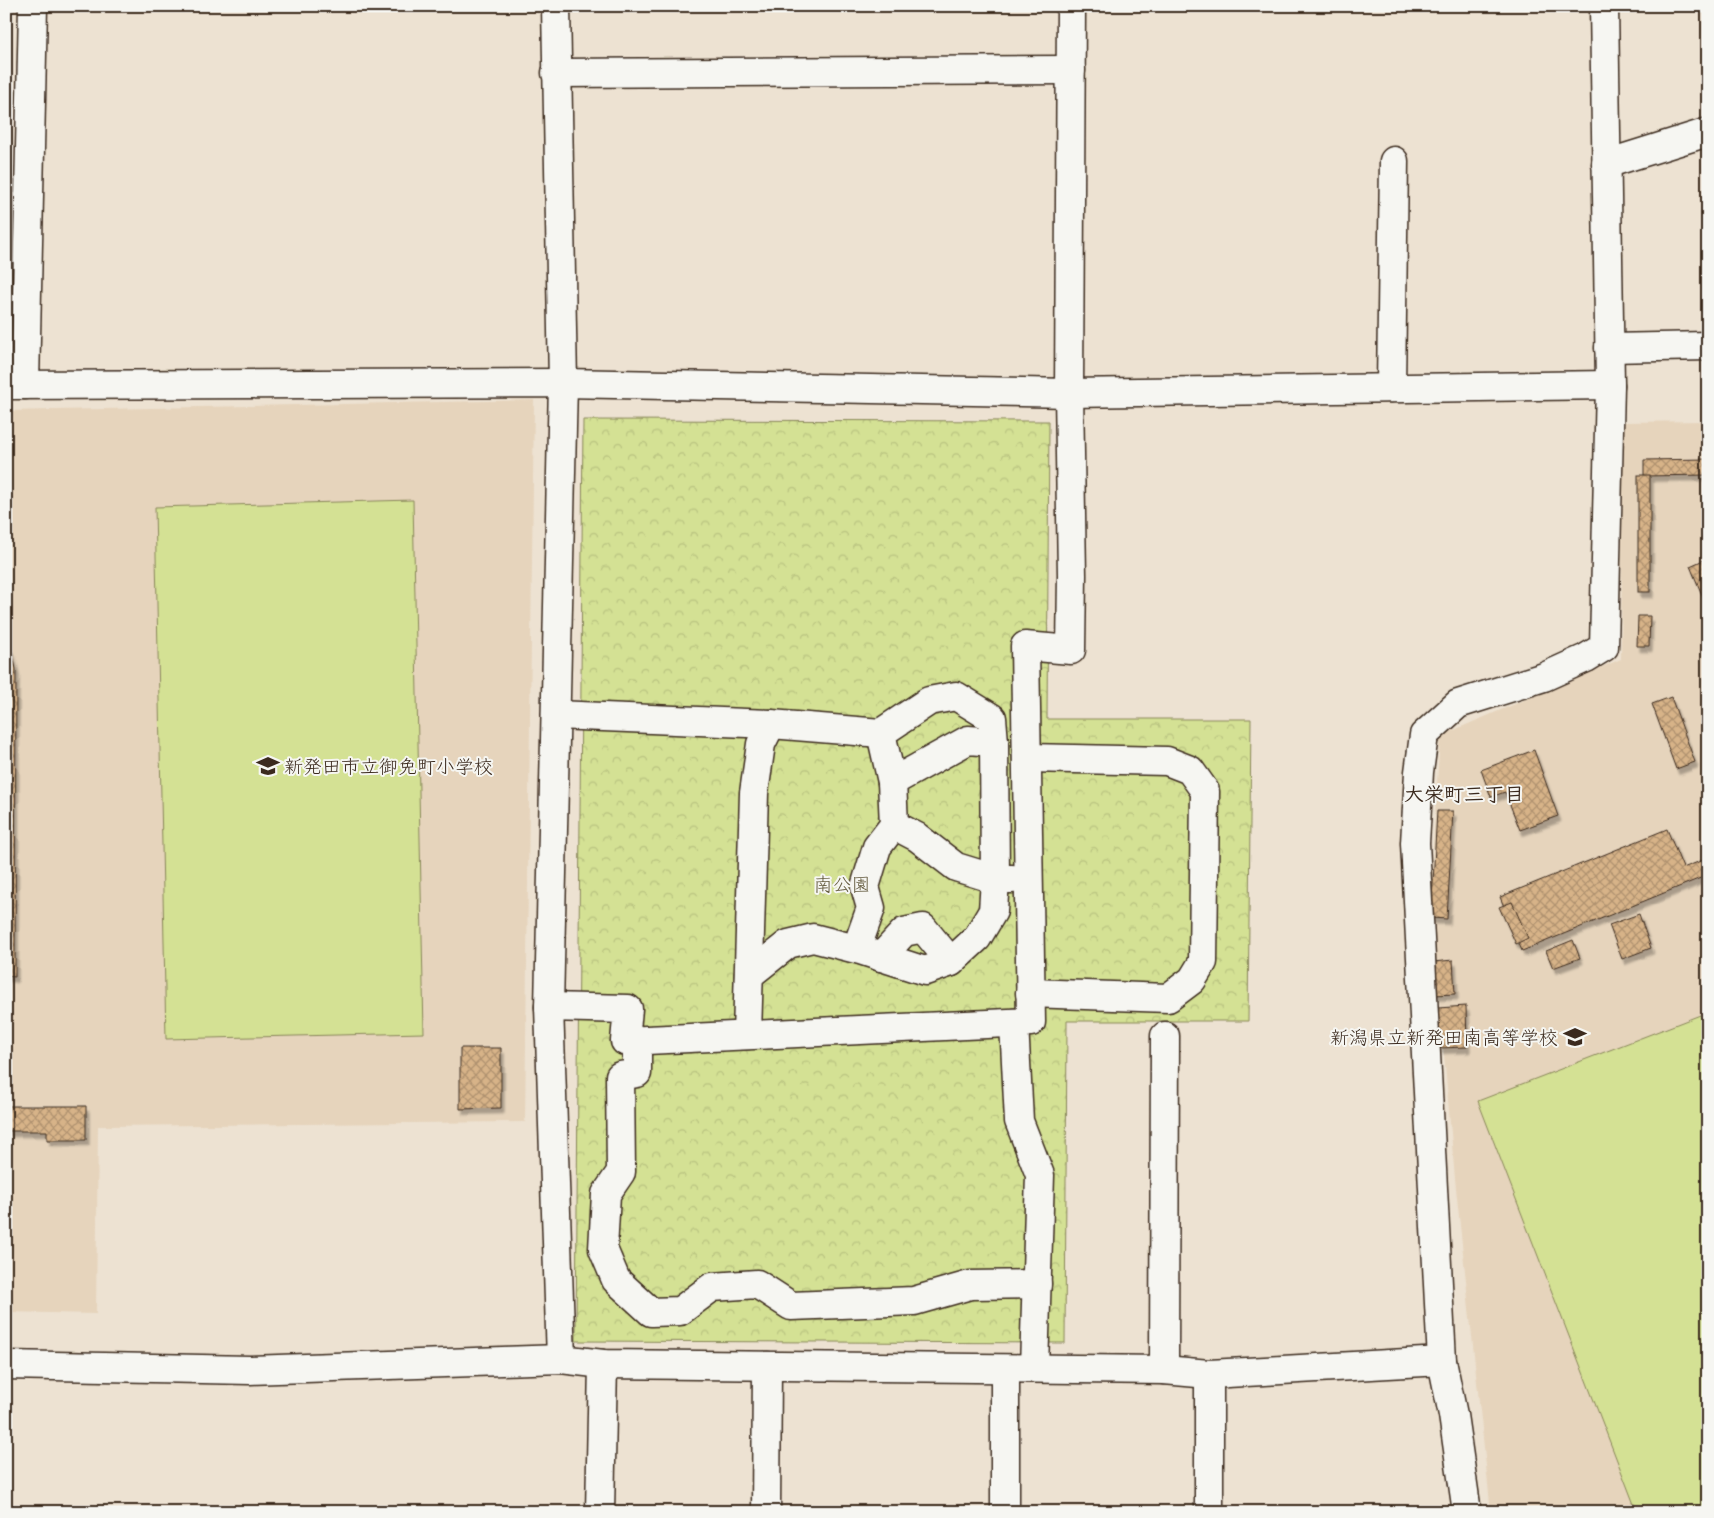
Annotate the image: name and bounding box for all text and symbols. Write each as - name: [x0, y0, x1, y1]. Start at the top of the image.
- school or university icon: 新発田市立御免町小学校: [255, 753, 281, 779]
- place label: 新発田市立御免町小学校: [284, 753, 493, 779]
- district label: 大栄町三丁目: [1404, 780, 1524, 807]
- park label: 南公園: [813, 871, 871, 897]
- place label: 新潟県立新発田南高等学校: [1330, 1024, 1558, 1050]
- school or university icon: 新潟県立新発田南高等学校: [1562, 1024, 1588, 1050]

